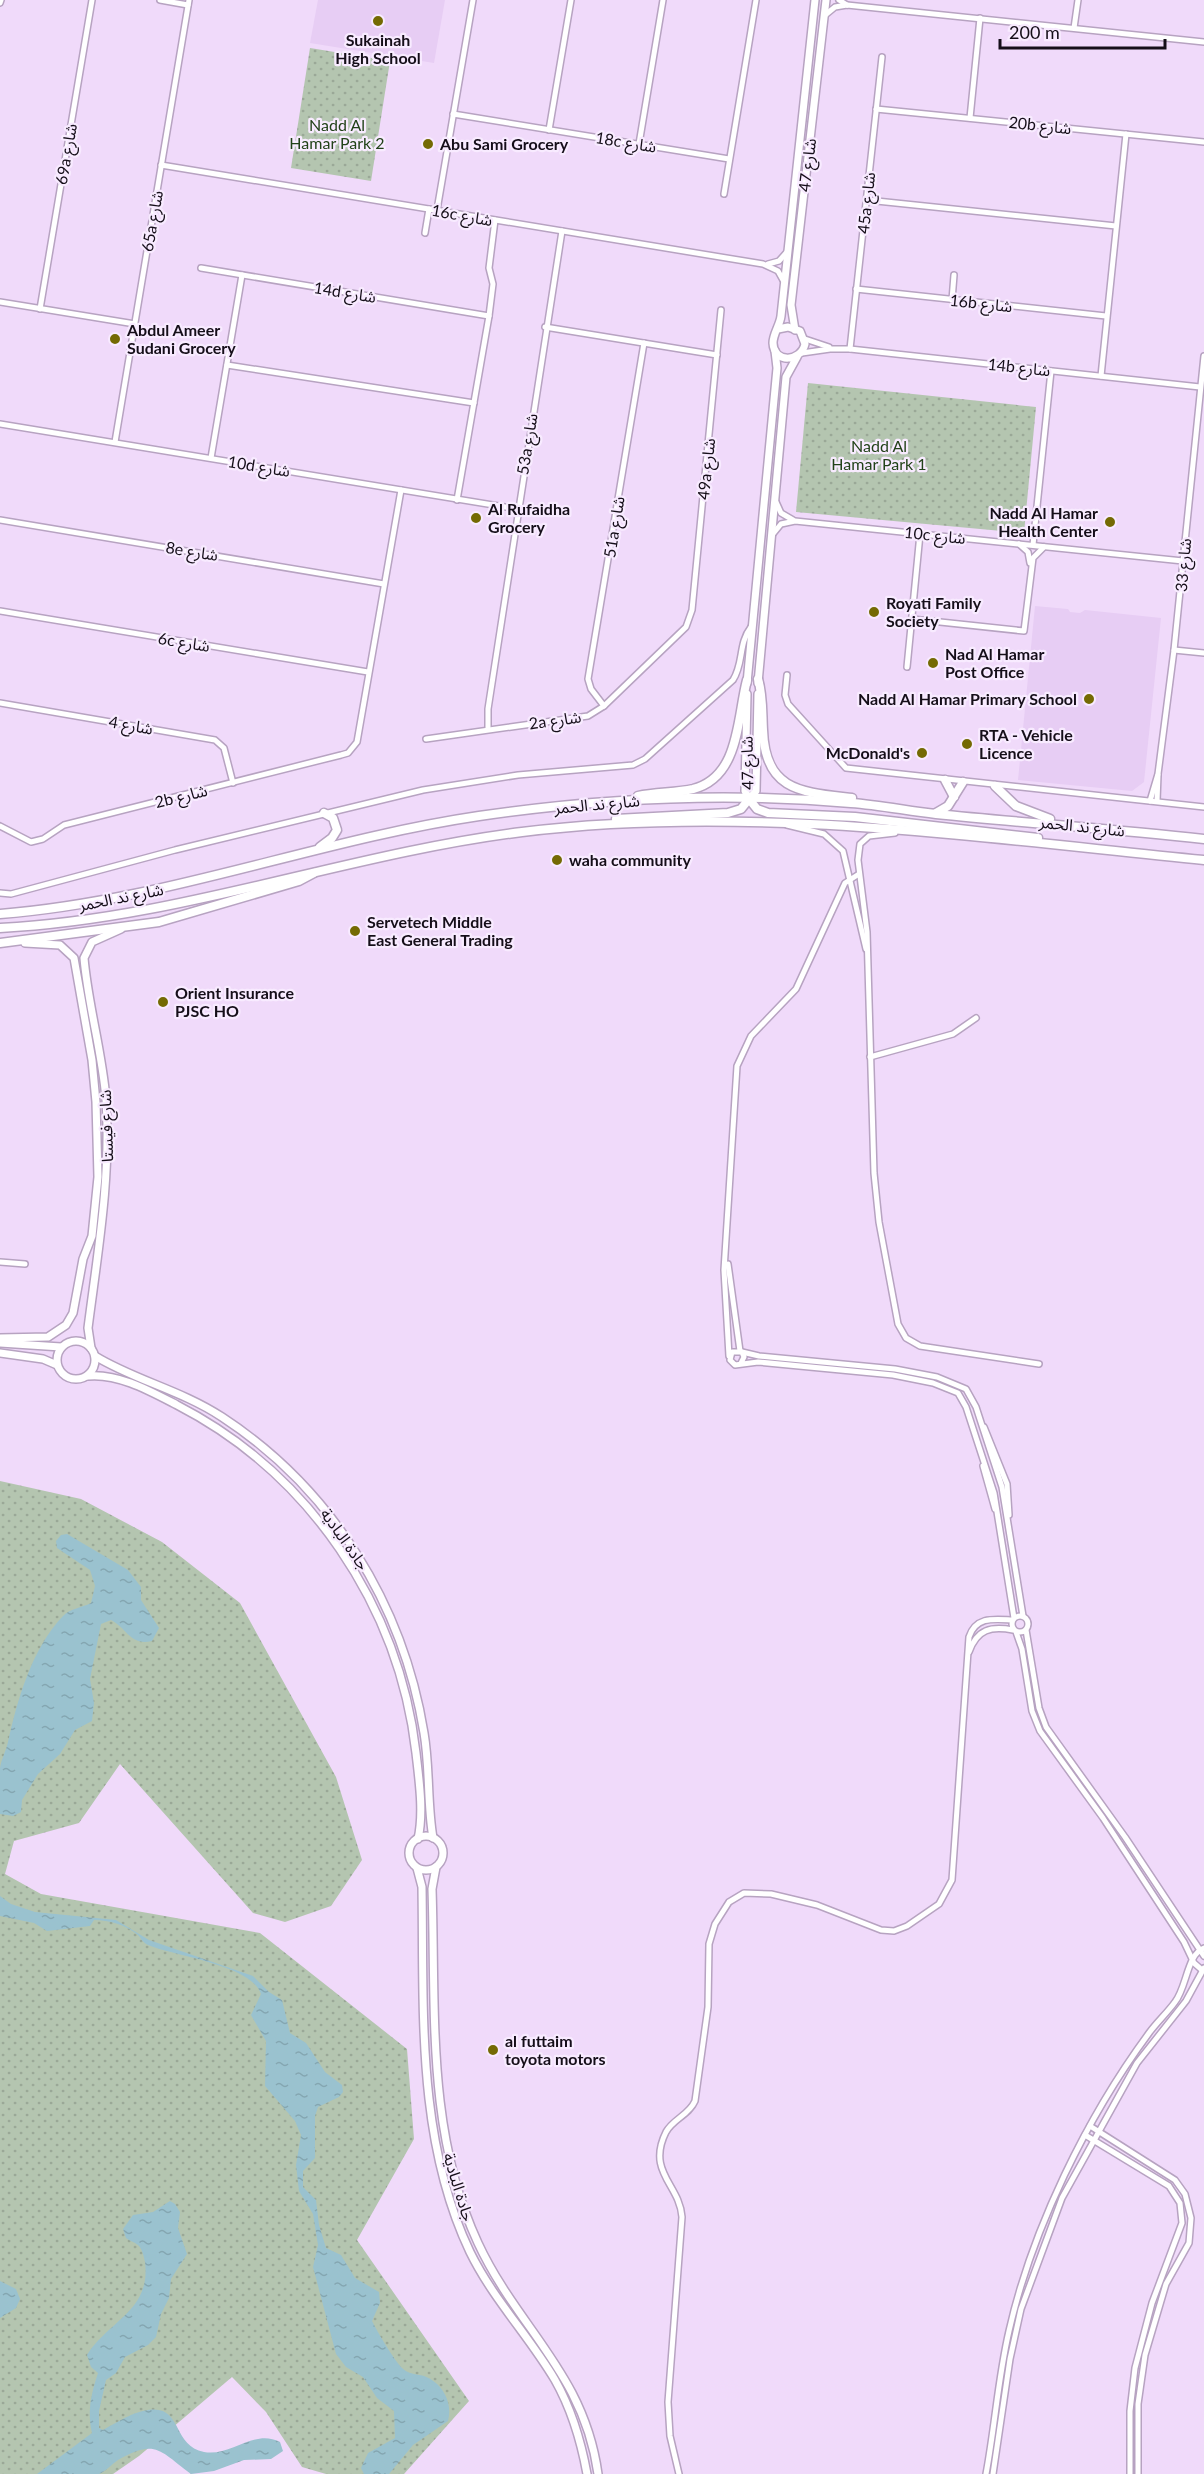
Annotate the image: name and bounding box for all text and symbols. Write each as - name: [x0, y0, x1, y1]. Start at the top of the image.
- scale bar: [1000, 12, 1165, 50]
- marker: Sukainah High School: [371, 14, 385, 28]
- text: 200 m: [1009, 21, 1060, 43]
- place label: Sukainah High School: [335, 30, 421, 67]
- street label: 20b شارع: [1007, 112, 1072, 141]
- park label: Nadd Al Hamar Park 2: [289, 115, 385, 152]
- street label: 69a شارع: [51, 122, 84, 187]
- street label: 18c شارع: [594, 127, 658, 160]
- place label: Abu Sami Grocery: [439, 134, 569, 153]
- marker: Abu Sami Grocery: [421, 137, 435, 151]
- street label: شارع 47: [794, 137, 823, 193]
- street label: 45a شارع: [853, 171, 882, 235]
- street label: 65a شارع: [137, 189, 170, 254]
- street label: 16c شارع: [429, 200, 494, 233]
- street label: 14d شارع: [312, 277, 378, 310]
- street label: 16b شارع: [948, 290, 1013, 319]
- place label: Abdul Ameer Sudani Grocery: [126, 320, 236, 357]
- marker: Abdul Ameer Sudani Grocery: [108, 332, 122, 346]
- street label: 14b شارع: [986, 354, 1051, 383]
- street label: 53a شارع: [512, 412, 545, 477]
- park label: Nadd Al Hamar Park 1: [831, 436, 927, 473]
- street label: 49a شارع: [693, 437, 722, 501]
- street label: 10d شارع: [226, 451, 292, 484]
- street label: 51a شارع: [599, 495, 632, 560]
- place label: Al Rufaidha Grocery: [487, 499, 570, 536]
- place label: Nadd Al Hamar Health Center: [990, 503, 1098, 540]
- marker: Al Rufaidha Grocery: [469, 511, 483, 525]
- marker: Nadd Al Hamar Health Center: [1103, 515, 1117, 529]
- street label: 10c شارع: [903, 522, 967, 551]
- street label: 8e شارع: [164, 537, 220, 568]
- street label: شارع 33: [1171, 537, 1198, 593]
- place label: Royati Family Society: [886, 593, 982, 630]
- marker: Royati Family Society: [867, 605, 881, 619]
- street label: 6c شارع: [156, 628, 211, 659]
- place label: Nad Al Hamar Post Office: [945, 644, 1044, 681]
- marker: Nad Al Hamar Post Office: [926, 656, 940, 670]
- place label: Nadd Al Hamar Primary School: [858, 689, 1077, 708]
- marker: Nadd Al Hamar Primary School: [1082, 692, 1096, 706]
- street label: 2a شارع: [528, 706, 583, 737]
- street label: شارع 4: [107, 711, 155, 742]
- place label: RTA - Vehicle Licence: [979, 725, 1073, 762]
- street label: شارع 47: [737, 736, 760, 790]
- marker: RTA - Vehicle Licence: [960, 737, 974, 751]
- place label: McDonald's: [826, 743, 910, 762]
- marker: McDonald's: [915, 746, 929, 760]
- street label: 2b شارع: [153, 780, 210, 815]
- street label: شارع ند الحمر: [552, 790, 641, 821]
- street label: شارع ند الحمر: [1037, 811, 1126, 843]
- place label: waha community: [569, 850, 692, 869]
- marker: waha community: [550, 853, 564, 867]
- street label: شارع ند الحمر: [76, 879, 166, 918]
- place label: Servetech Middle East General Trading: [367, 912, 513, 949]
- marker: Servetech Middle East General Trading: [348, 924, 362, 938]
- place label: Orient Insurance PJSC HO: [175, 983, 294, 1020]
- marker: Orient Insurance PJSC HO: [156, 995, 170, 1009]
- street label: شارع فيستا: [95, 1089, 120, 1163]
- street label: جادة البادية: [317, 1504, 373, 1573]
- place label: al futtaim toyota motors: [505, 2031, 605, 2068]
- marker: al futtaim toyota motors: [486, 2043, 500, 2057]
- street label: جادة البادية: [440, 2150, 479, 2223]

